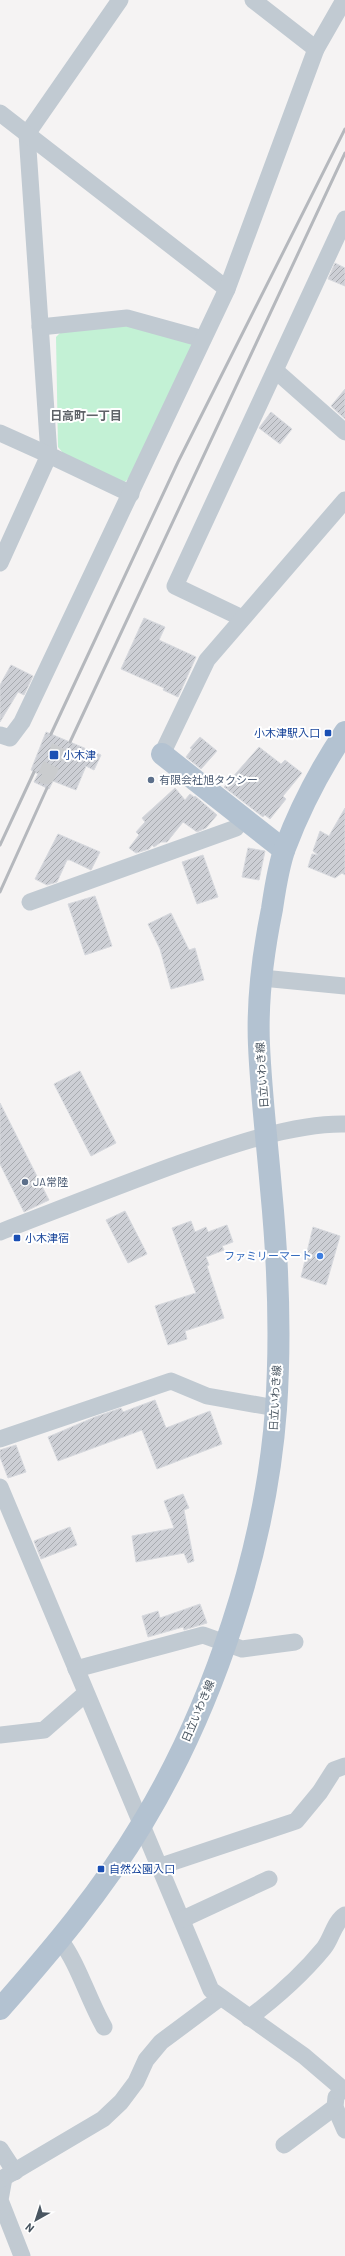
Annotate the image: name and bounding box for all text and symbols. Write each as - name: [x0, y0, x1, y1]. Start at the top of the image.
- district label: 日高町一丁目: [50, 408, 122, 422]
- place label: 小木津駅入口: [254, 726, 320, 739]
- marker: 小木津駅入口: [323, 728, 333, 738]
- place label: 小木津: [63, 748, 96, 761]
- marker: 小木津: [48, 749, 60, 761]
- place label: 有限会社旭タクシー: [159, 773, 258, 786]
- marker: 有限会社旭タクシー: [146, 775, 156, 785]
- street label: 日立いわき線: [253, 1042, 270, 1108]
- place label: JA常陸: [33, 1175, 68, 1188]
- marker: JA常陸: [20, 1177, 30, 1187]
- place label: 小木津宿: [25, 1231, 69, 1244]
- marker: 小木津宿: [12, 1233, 22, 1243]
- place label: ファミリーマート: [224, 1249, 312, 1262]
- marker: ファミリーマート: [315, 1251, 325, 1261]
- street label: 日立いわき線: [266, 1365, 283, 1431]
- street label: 日立いわき線: [179, 1678, 216, 1744]
- place label: 自然公園入口: [109, 1862, 175, 1875]
- marker: 自然公園入口: [96, 1864, 106, 1874]
- north arrow: [16, 2200, 56, 2240]
- text: N: [22, 2221, 36, 2236]

